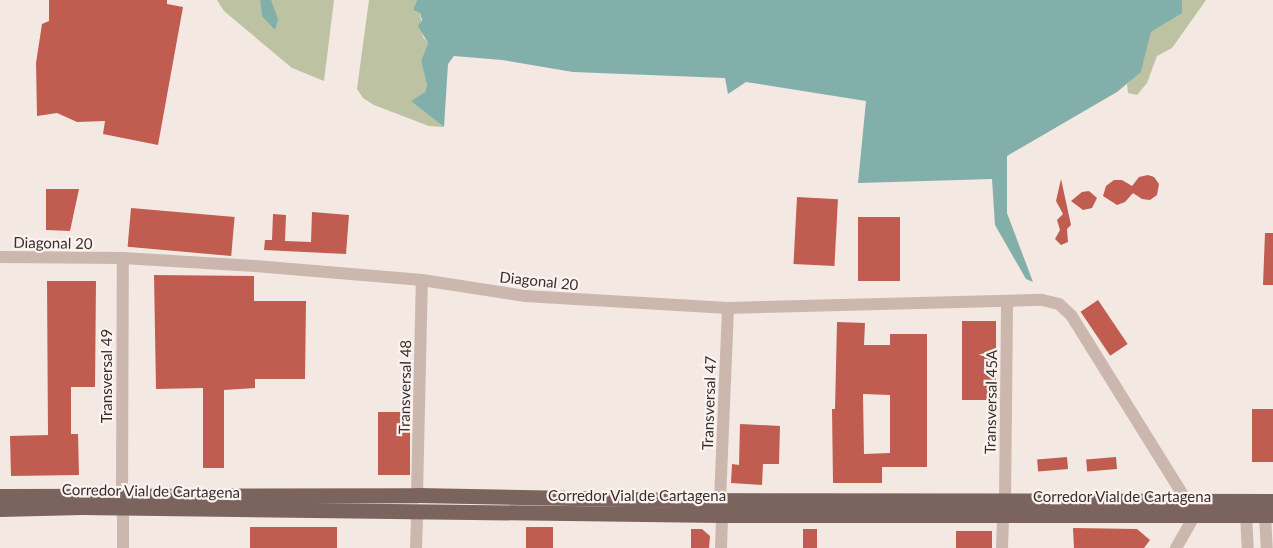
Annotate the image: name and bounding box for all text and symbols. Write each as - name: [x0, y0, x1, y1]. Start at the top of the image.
- street label: Diagonal 20: [13, 233, 93, 253]
- street label: Diagonal 20: [499, 268, 579, 294]
- street label: Transversal 49: [98, 329, 116, 423]
- street label: Transversal 48: [395, 340, 415, 434]
- street label: Transversal 45A: [981, 350, 1001, 454]
- street label: Transversal 47: [698, 356, 720, 450]
- street label: Corredor Vial de Cartagena: [61, 480, 241, 502]
- street label: Corredor Vial de Cartagena: [547, 487, 727, 505]
- street label: Corredor Vial de Cartagena: [1032, 488, 1212, 506]

